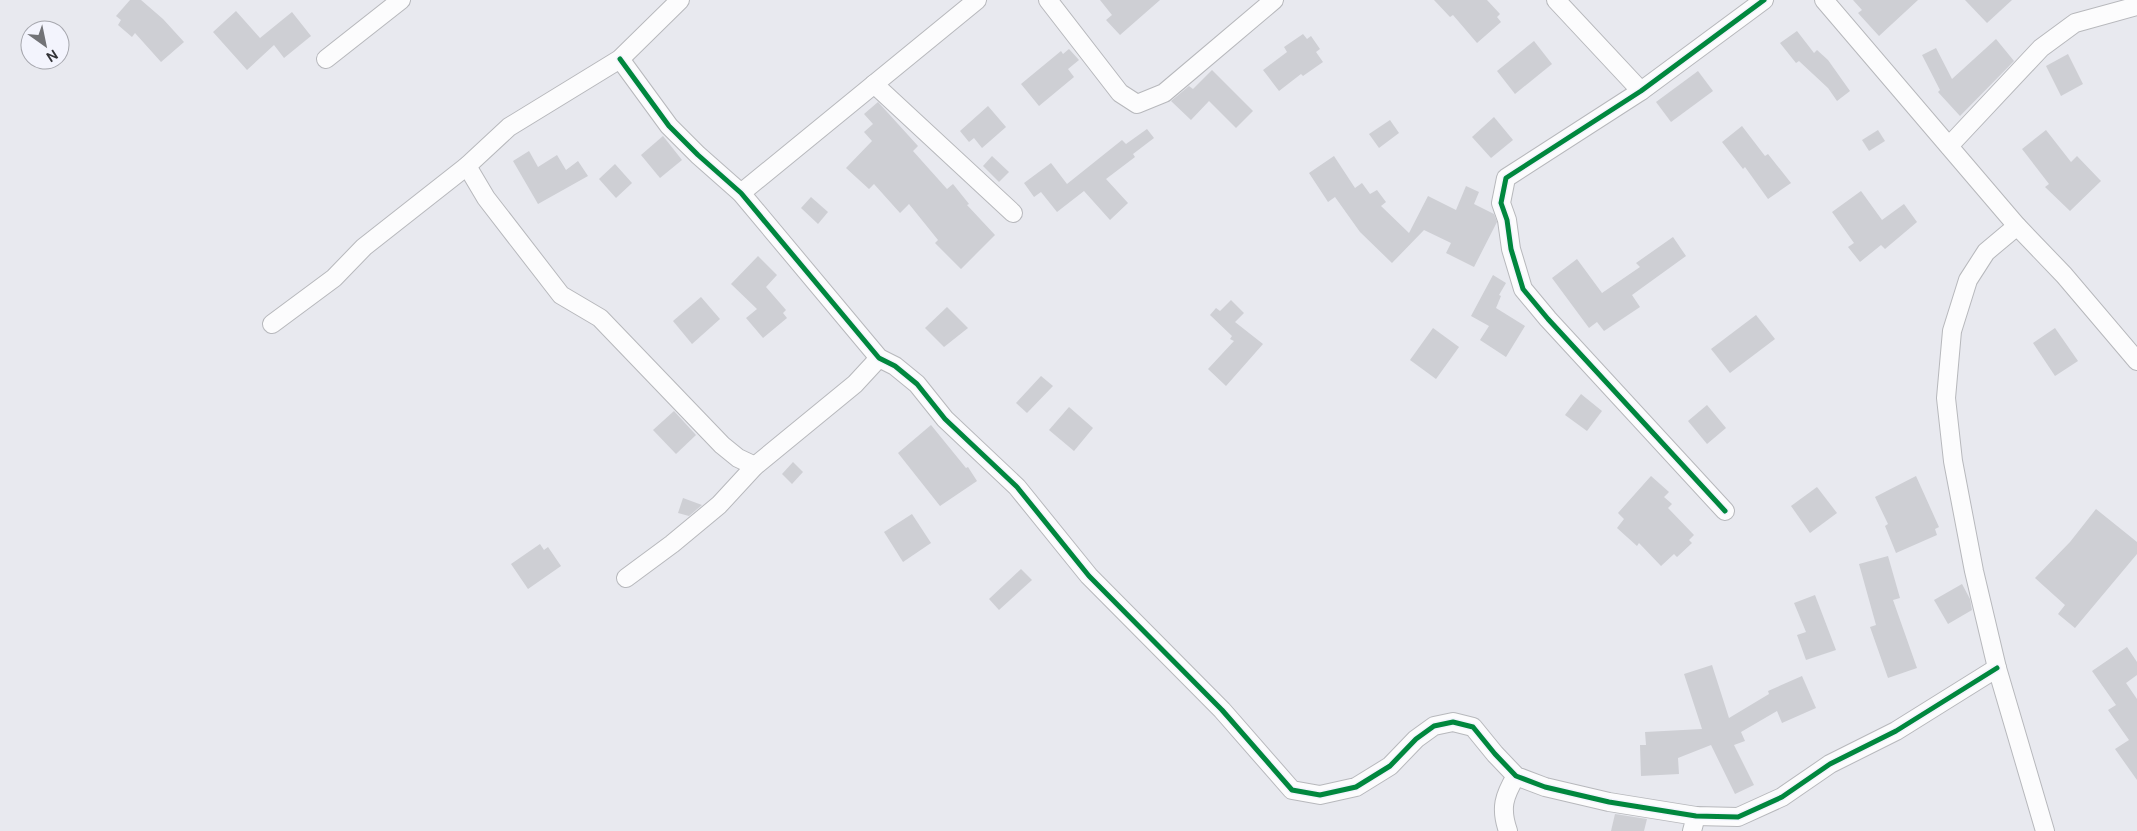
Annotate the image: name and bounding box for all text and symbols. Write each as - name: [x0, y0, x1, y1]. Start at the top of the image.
- north arrow: [20, 20, 70, 70]
- text: N: [43, 46, 61, 66]

